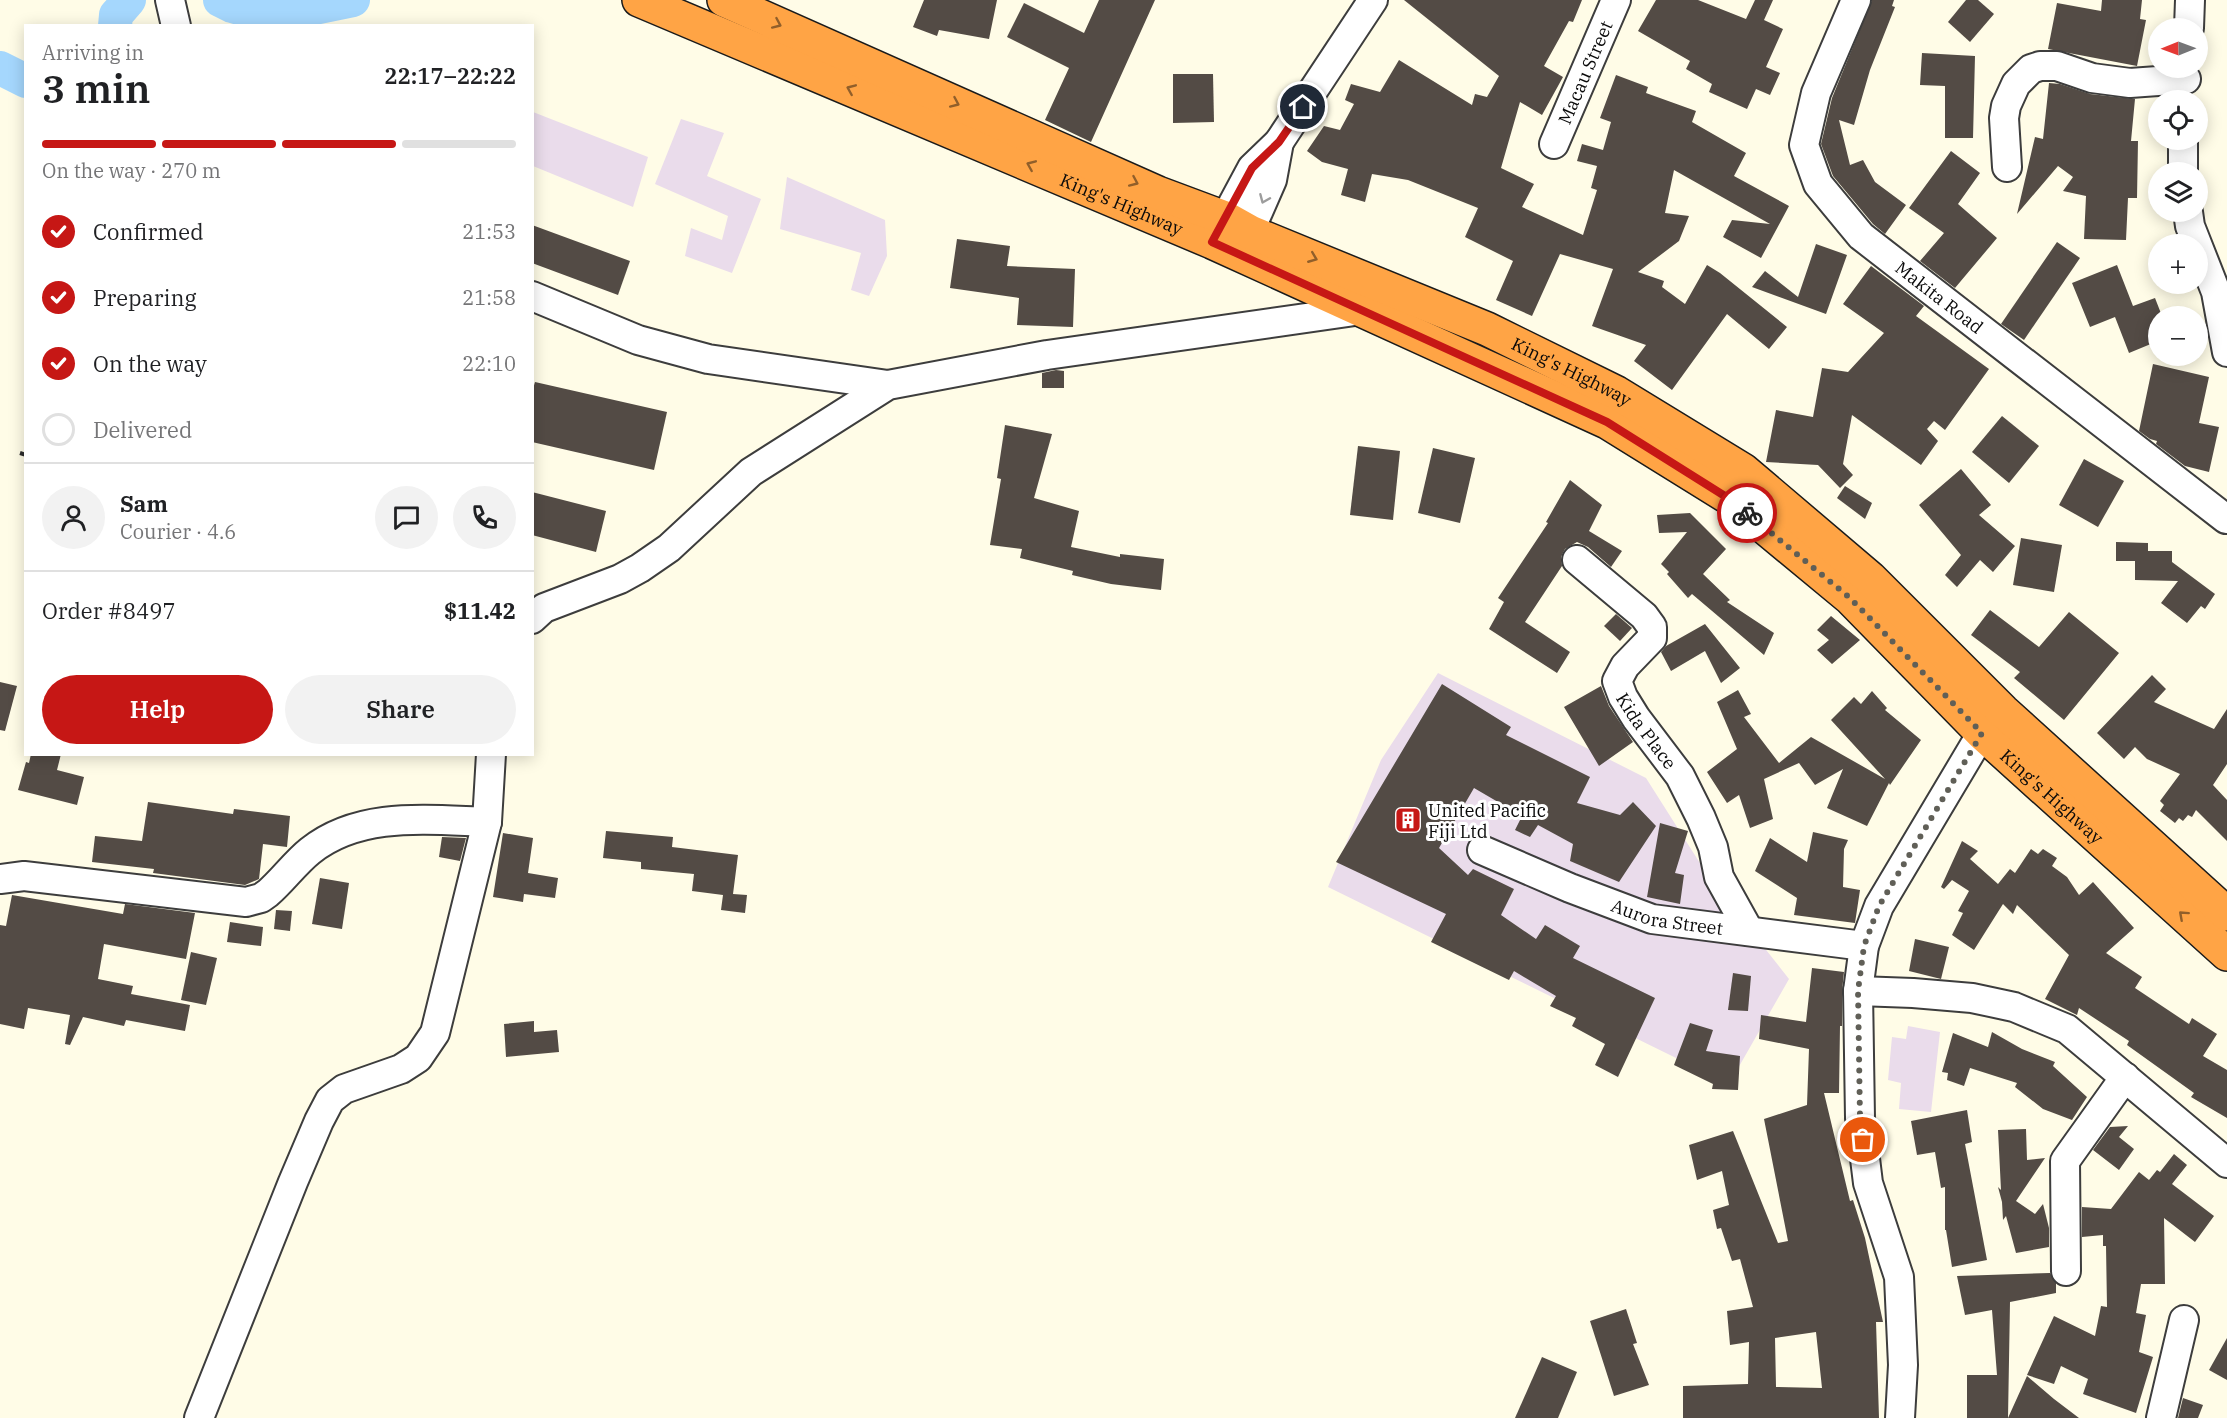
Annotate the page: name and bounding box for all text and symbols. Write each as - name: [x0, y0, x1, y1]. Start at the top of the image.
- one-way arrow: [771, 16, 782, 28]
- street label: Macau Street: [1552, 17, 1617, 128]
- north arrow: [2148, 18, 2208, 78]
- map controls: [2148, 18, 2208, 366]
- text: Arriving in: [42, 39, 144, 66]
- text: 22:17–22:22: [384, 61, 516, 90]
- text: 3 min: [42, 63, 150, 114]
- pin: [1277, 81, 1328, 132]
- one-way arrow: [847, 84, 858, 96]
- icon: home: [1286, 90, 1319, 123]
- button: locate: [2148, 90, 2208, 150]
- one-way arrow: [949, 96, 960, 108]
- text: On the way · 270 m: [42, 157, 221, 184]
- one-way arrow: [1026, 160, 1037, 172]
- button: layers: [2148, 162, 2208, 222]
- street label: King's Highway: [1057, 168, 1187, 240]
- one-way arrow: [1127, 175, 1138, 187]
- one-way arrow: [1259, 192, 1271, 203]
- icon: check: [42, 215, 75, 248]
- text: Confirmed: [93, 217, 204, 246]
- text: 21:53: [462, 218, 516, 245]
- button: +: [2148, 234, 2208, 294]
- one-way arrow: [1307, 251, 1318, 263]
- street label: Makita Road: [1891, 256, 1988, 338]
- icon: check: [42, 281, 75, 314]
- text: Preparing: [93, 283, 197, 312]
- text: 21:58: [462, 284, 516, 311]
- button: −: [2148, 306, 2208, 366]
- street label: King's Highway: [1508, 332, 1636, 411]
- icon: check: [42, 347, 75, 380]
- text: On the way: [93, 349, 207, 378]
- text: 22:10: [462, 350, 516, 377]
- text: Delivered: [93, 415, 192, 444]
- courier: [1717, 483, 1777, 543]
- button: person: [42, 486, 105, 549]
- button: chat: [375, 486, 438, 549]
- button: phone: [453, 486, 516, 549]
- text: Sam: [120, 489, 168, 518]
- icon: bike: [1731, 497, 1764, 530]
- text: Courier · 4.6: [120, 518, 236, 545]
- text: Order #8497: [42, 596, 176, 625]
- text: $11.42: [444, 596, 516, 625]
- button: Help: [42, 675, 273, 744]
- button: Share: [285, 675, 516, 744]
- street label: Kida Place: [1612, 688, 1682, 773]
- street label: King's Highway: [1996, 744, 2109, 849]
- place label: United Pacific Fiji Ltd: [1428, 799, 1546, 843]
- building icon: United Pacific Fiji Ltd: [1393, 805, 1423, 835]
- street label: Aurora Street: [1608, 893, 1724, 939]
- one-way arrow: [2180, 911, 2190, 922]
- pin: [1837, 1114, 1888, 1165]
- icon: bag: [1846, 1123, 1879, 1156]

